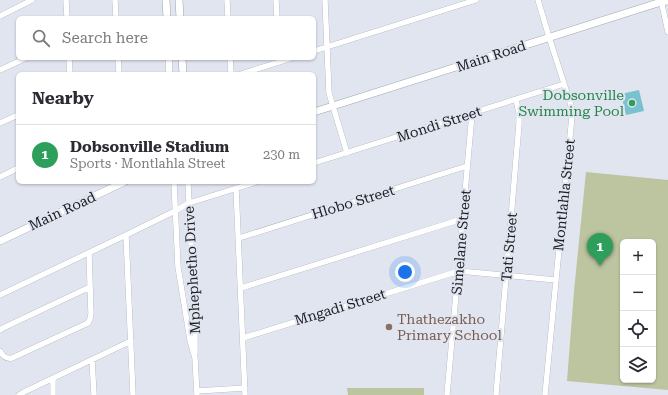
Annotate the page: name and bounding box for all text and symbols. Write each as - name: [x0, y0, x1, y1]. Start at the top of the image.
- search box: [16, 16, 316, 60]
- icon: search: [30, 27, 52, 49]
- text: Search here: [62, 29, 148, 47]
- street label: Main Road: [454, 37, 528, 75]
- place label: Dobsonville Swimming Pool: [518, 87, 625, 119]
- text: Nearby: [32, 88, 94, 108]
- marker: Dobsonville Swimming Pool: [627, 98, 637, 108]
- street label: Mondi Street: [395, 103, 483, 145]
- text: Dobsonville Stadium: [70, 138, 229, 156]
- street label: Montlahla Street: [550, 138, 578, 252]
- text: 1: [41, 147, 49, 162]
- text: 230 m: [263, 147, 300, 162]
- text: Sports · Montlahla Street: [70, 156, 225, 171]
- street label: Hlobo Street: [310, 182, 396, 222]
- street label: Main Road: [26, 188, 98, 234]
- street label: Simelane Street: [448, 189, 474, 295]
- street label: Mphephetho Drive: [181, 205, 203, 334]
- street label: Tati Street: [498, 212, 520, 282]
- pin: 1: [587, 233, 613, 266]
- map controls: [620, 239, 656, 383]
- button: +: [620, 239, 656, 275]
- your location: [395, 262, 415, 282]
- button: −: [620, 275, 656, 311]
- street label: Mngadi Street: [292, 286, 388, 328]
- place label: Thathezakho Primary School: [397, 311, 502, 343]
- button: locate: [620, 311, 656, 347]
- marker: Thathezakho Primary School: [384, 322, 394, 332]
- button: layers: [620, 347, 656, 383]

